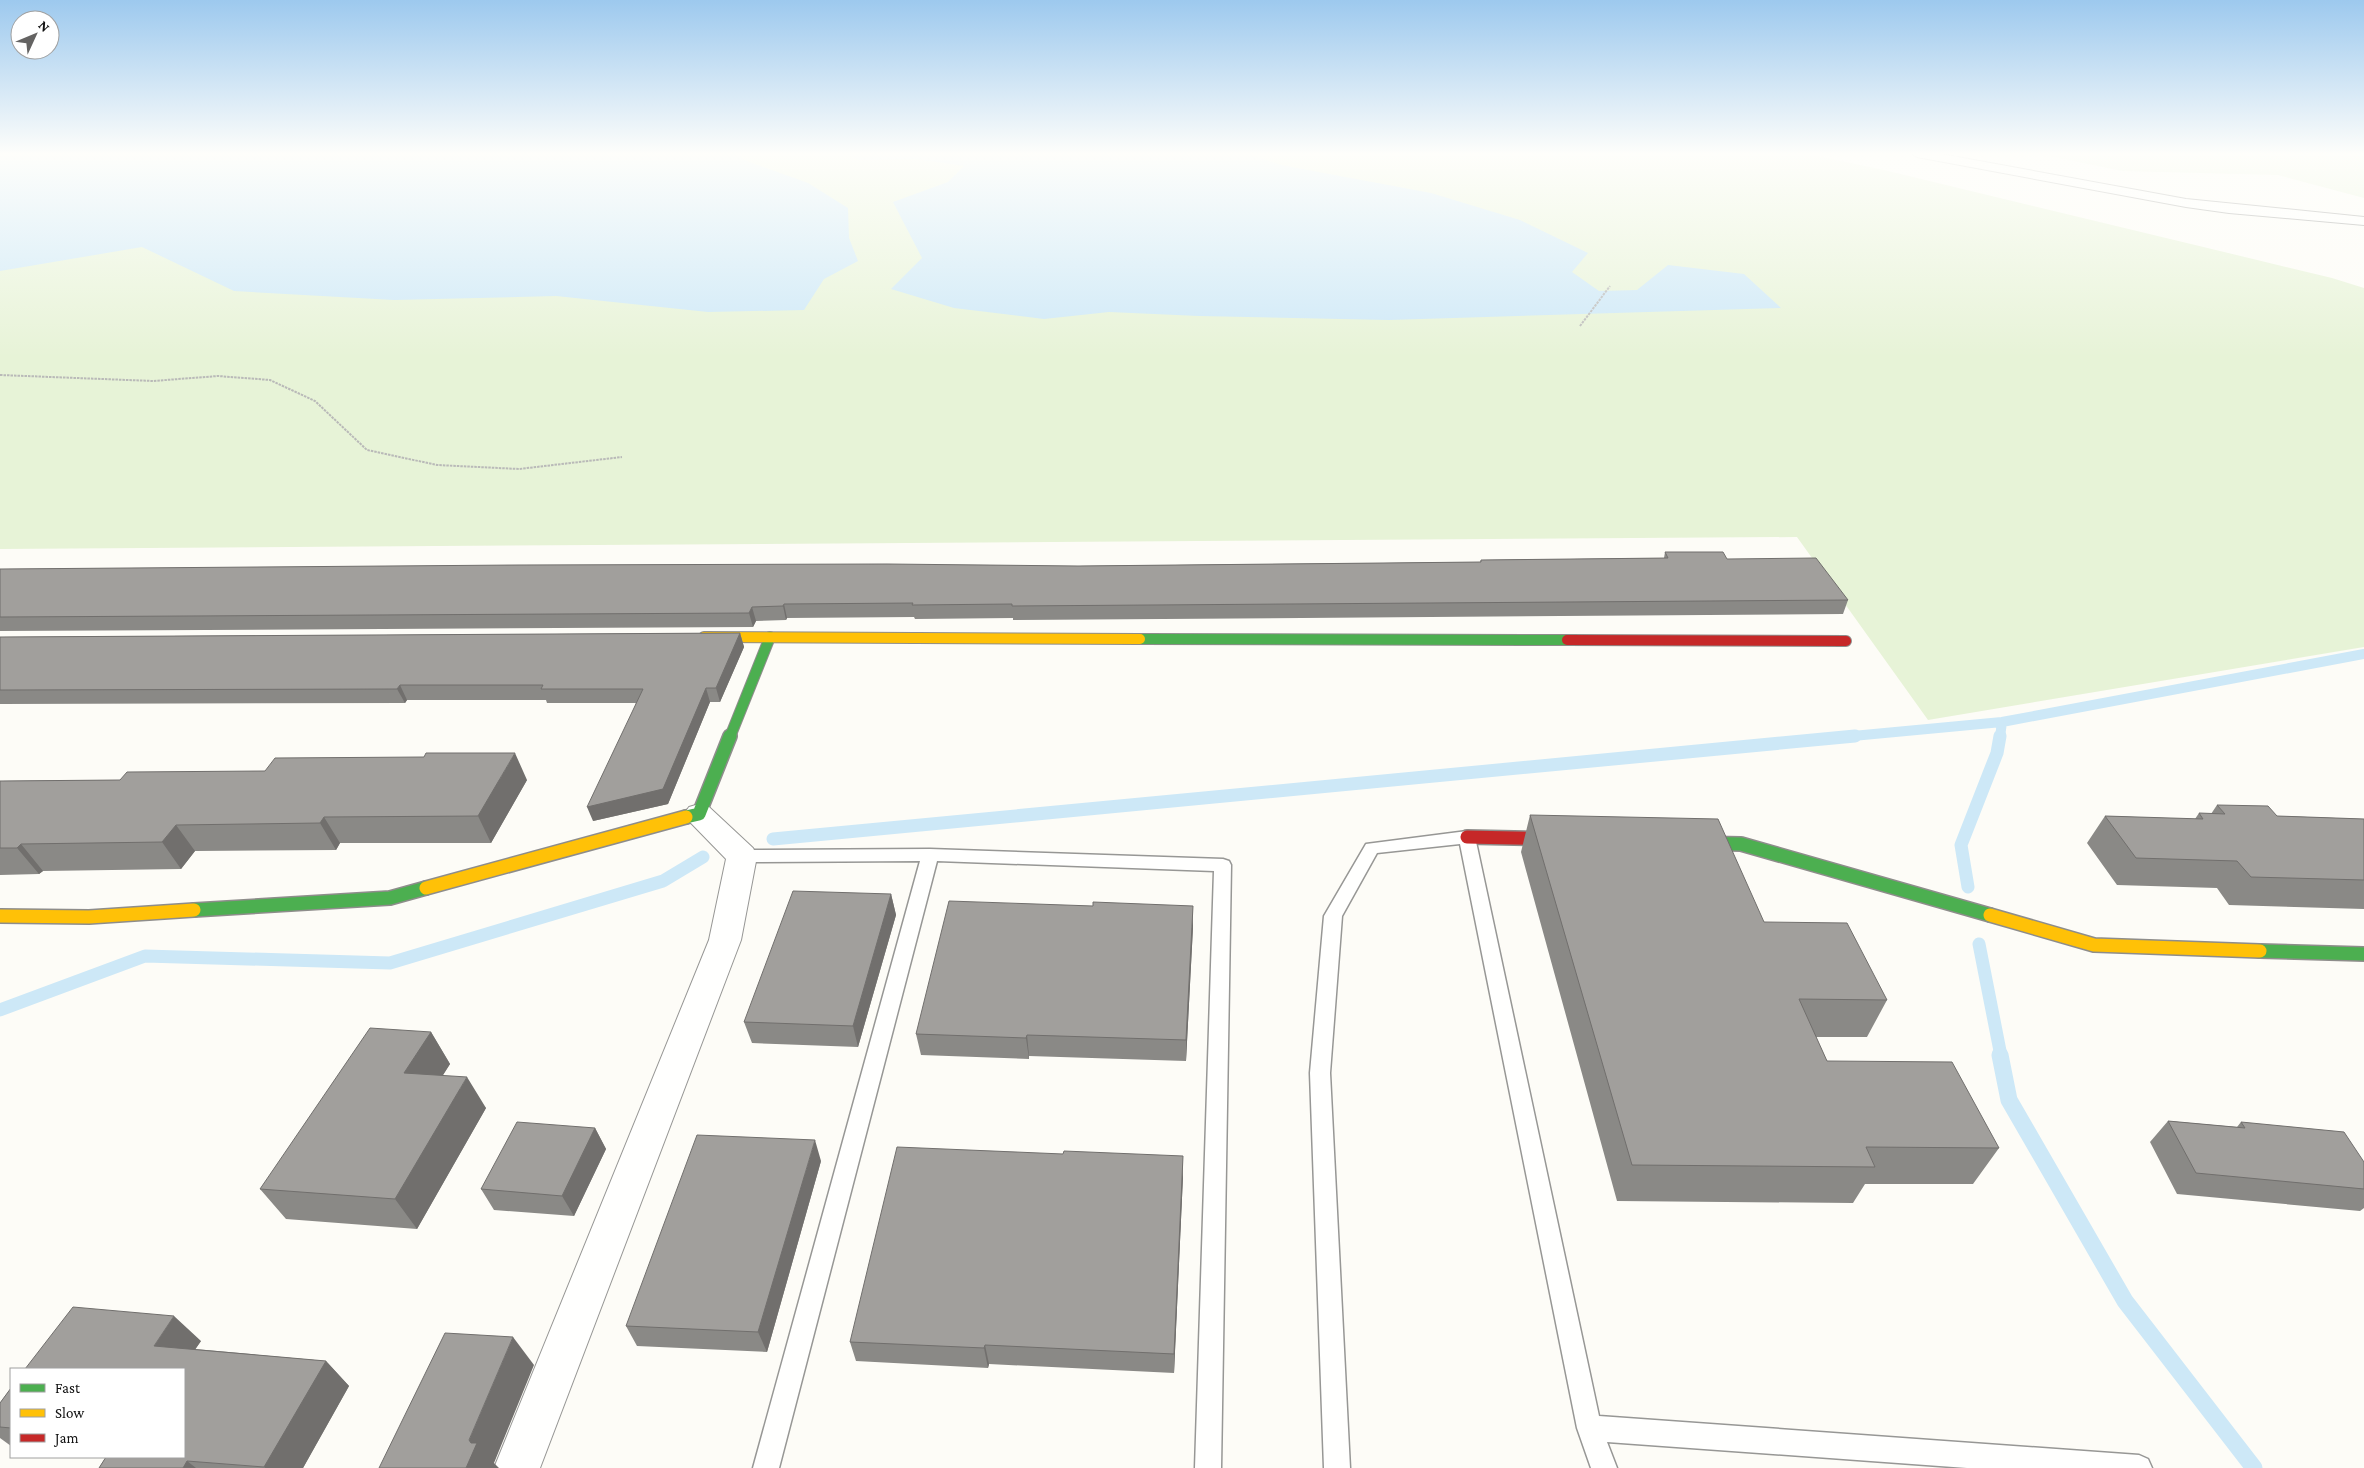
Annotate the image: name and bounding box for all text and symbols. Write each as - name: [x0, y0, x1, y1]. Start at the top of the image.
- north arrow: [10, 10, 60, 60]
- text: N: [35, 17, 54, 35]
- legend: [10, 1368, 185, 1458]
- text: Fast: [55, 1380, 81, 1396]
- text: Slow: [55, 1405, 85, 1421]
- text: Jam: [53, 1430, 78, 1447]

